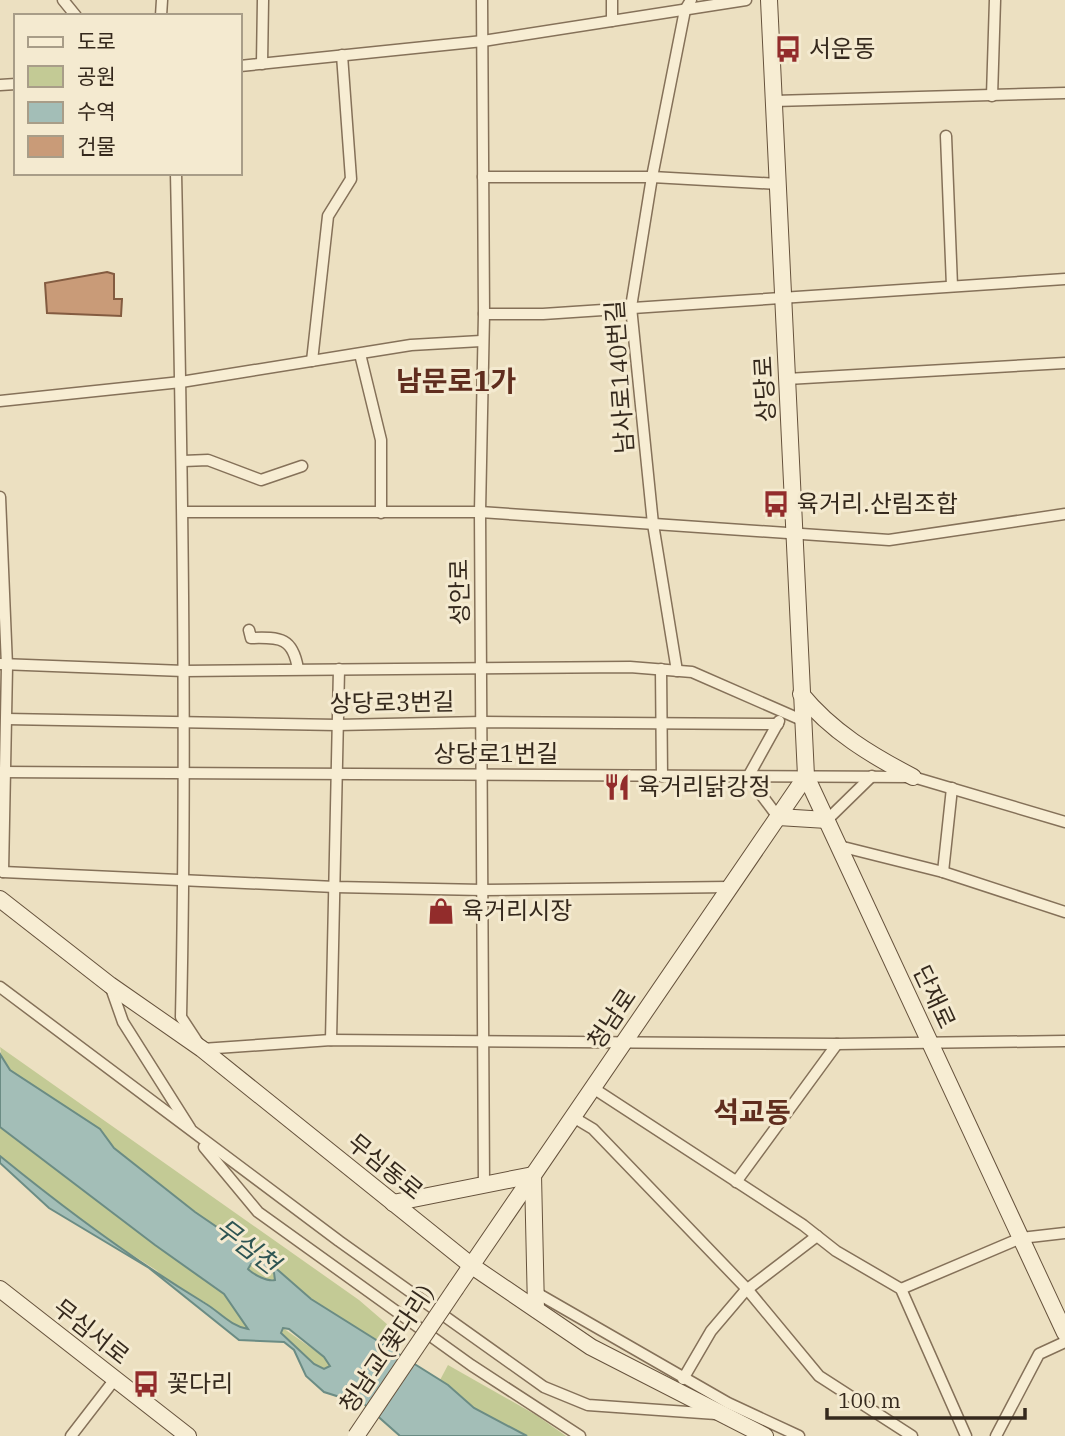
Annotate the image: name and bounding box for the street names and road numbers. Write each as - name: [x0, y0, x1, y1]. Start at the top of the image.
- street label: 남사로140번길: [598, 299, 640, 455]
- street label: 상당로: [746, 355, 782, 423]
- street label: 성안로: [442, 559, 476, 625]
- street label: 상당로3번길: [329, 685, 455, 719]
- street label: 상당로1번길: [434, 737, 558, 769]
- street label: 단재로: [906, 960, 963, 1033]
- street label: 청남로: [579, 982, 643, 1055]
- street label: 무심동로: [341, 1126, 430, 1206]
- street label: 청남교(꽃다리): [331, 1278, 441, 1419]
- street label: 무심서로: [47, 1291, 136, 1371]

